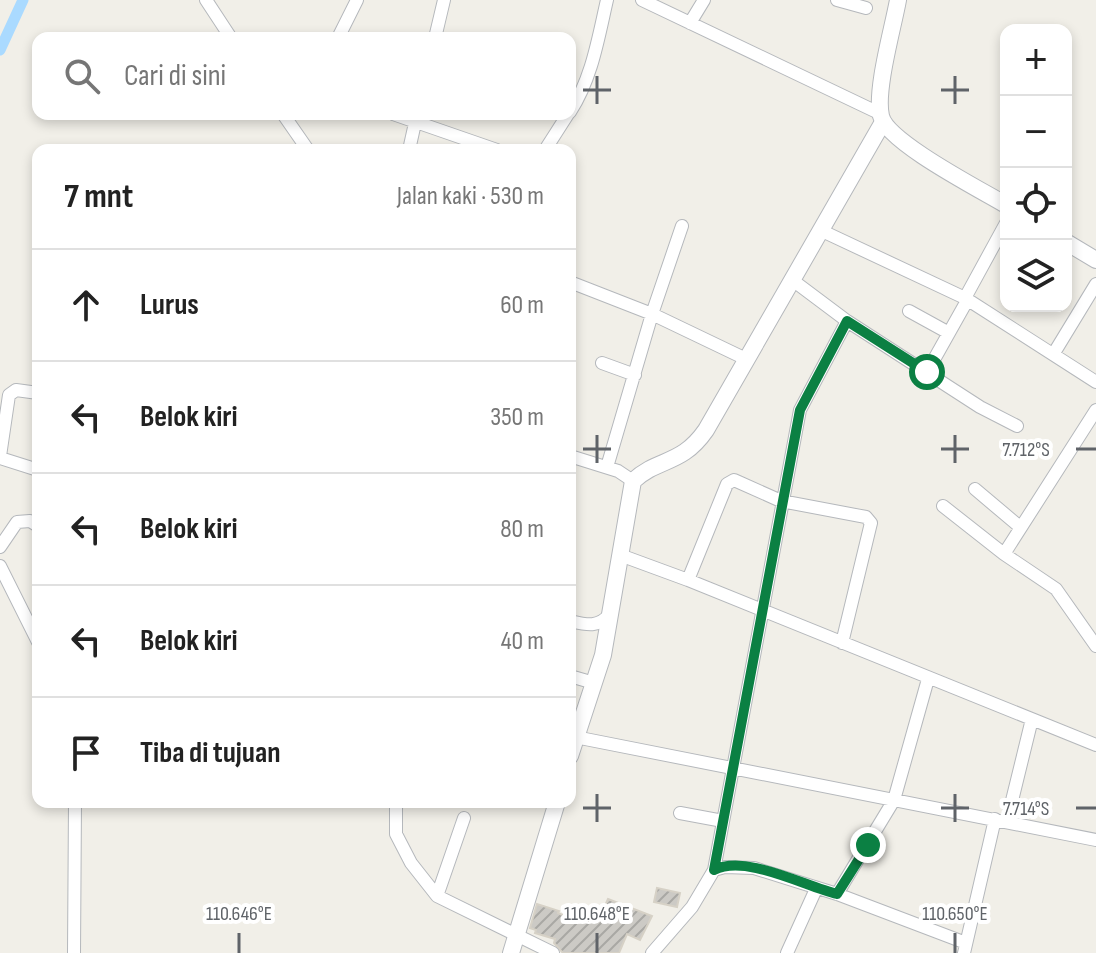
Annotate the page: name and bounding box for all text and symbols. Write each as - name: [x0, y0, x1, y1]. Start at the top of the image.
- map controls: [1000, 24, 1072, 312]
- button: +: [1000, 24, 1072, 96]
- search box: [32, 32, 576, 120]
- icon: search: [60, 54, 104, 98]
- text: Cari di sini: [124, 58, 226, 94]
- button: −: [1000, 96, 1072, 168]
- button: locate: [1000, 168, 1072, 240]
- text: 7 mnt: [64, 176, 133, 217]
- text: Jalan kaki · 530 m: [397, 181, 544, 212]
- button: layers: [1000, 240, 1072, 312]
- icon: ahead: [64, 283, 108, 327]
- text: Lurus: [140, 287, 199, 323]
- text: 60 m: [500, 290, 544, 321]
- route start: [909, 354, 945, 390]
- icon: left: [64, 395, 108, 439]
- text: Belok kiri: [140, 399, 238, 435]
- text: 350 m: [490, 402, 544, 433]
- text: 7.712°S: [1002, 438, 1050, 462]
- icon: left: [64, 507, 108, 551]
- text: Belok kiri: [140, 511, 238, 547]
- text: 80 m: [500, 514, 544, 545]
- icon: left: [64, 619, 108, 663]
- text: Belok kiri: [140, 623, 238, 659]
- text: 40 m: [501, 626, 544, 657]
- icon: arrive: [64, 731, 108, 775]
- text: Tiba di tujuan: [140, 735, 281, 771]
- text: 7.714°S: [1003, 797, 1049, 821]
- route end: [850, 827, 886, 863]
- text: 110.646°E: [206, 902, 272, 926]
- text: 110.648°E: [564, 902, 630, 926]
- text: 110.650°E: [922, 902, 988, 926]

